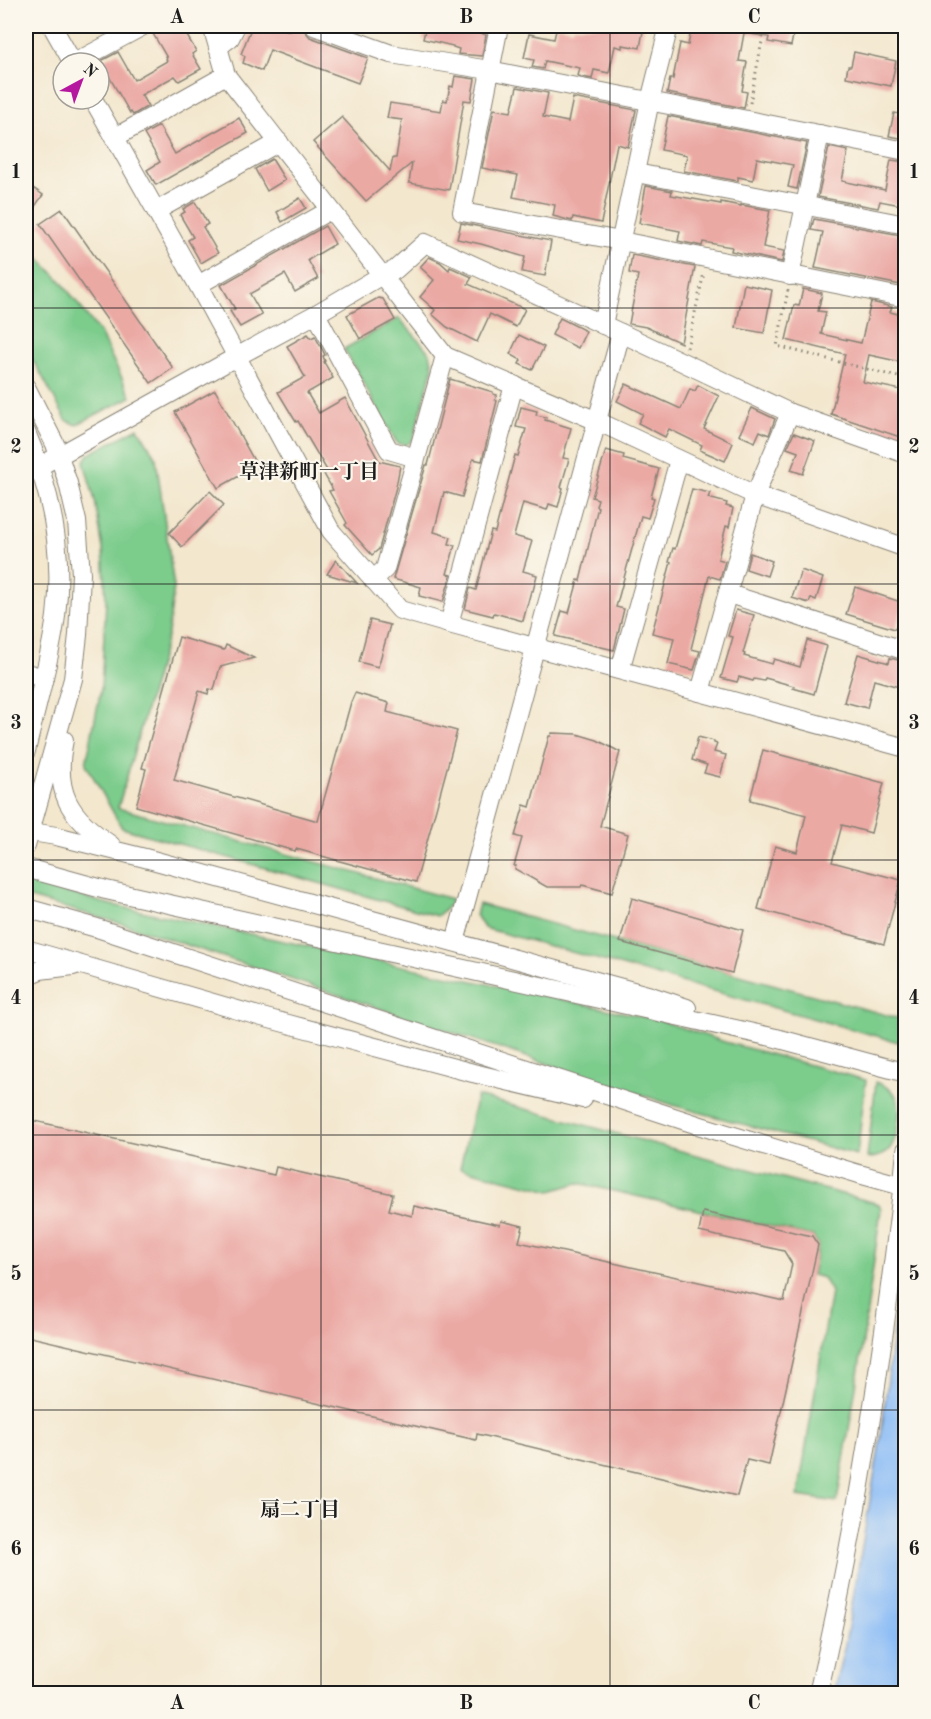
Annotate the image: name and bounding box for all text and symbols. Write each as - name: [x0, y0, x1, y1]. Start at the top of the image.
- text: A: [169, 8, 185, 28]
- text: B: [459, 8, 473, 28]
- text: C: [747, 8, 761, 28]
- north arrow: [51, 51, 111, 111]
- text: N: [80, 61, 100, 82]
- text: 1: [10, 163, 22, 183]
- text: 1: [908, 163, 920, 183]
- text: 2: [10, 438, 22, 458]
- text: 2: [908, 438, 920, 458]
- district label: 草津新町一丁目: [239, 460, 379, 483]
- text: 3: [10, 714, 22, 734]
- text: 3: [908, 714, 920, 734]
- text: 4: [10, 989, 22, 1009]
- text: 4: [908, 989, 920, 1009]
- text: 5: [10, 1264, 22, 1285]
- text: 5: [908, 1264, 920, 1285]
- district label: 扇二丁目: [260, 1498, 340, 1521]
- text: 6: [10, 1540, 22, 1560]
- text: 6: [908, 1540, 920, 1560]
- text: A: [169, 1694, 185, 1714]
- text: B: [459, 1694, 473, 1714]
- text: C: [747, 1694, 761, 1714]

